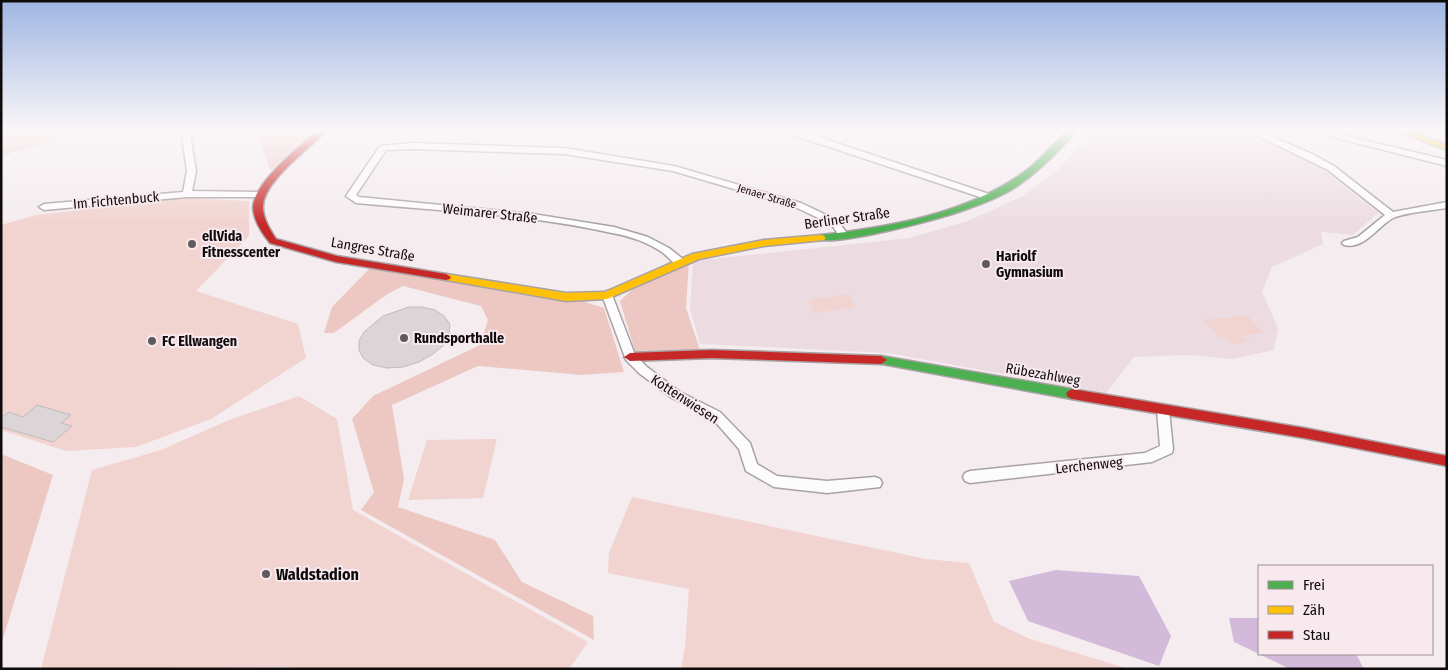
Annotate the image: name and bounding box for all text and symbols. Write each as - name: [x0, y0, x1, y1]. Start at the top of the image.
- street label: Jenaer Straße: [736, 181, 798, 212]
- street label: Im Fichtenbuck: [72, 188, 160, 213]
- street label: Weimarer Straße: [442, 200, 538, 227]
- street label: Berliner Straße: [803, 204, 891, 233]
- place label: ellVida Fitnesscenter: [202, 228, 281, 261]
- street label: Langres Straße: [330, 234, 416, 265]
- marker: ellVida Fitnesscenter: [186, 238, 198, 250]
- place label: Hariolf Gymnasium: [996, 248, 1064, 281]
- marker: Hariolf Gymnasium: [980, 258, 992, 270]
- place label: Rundsporthalle: [414, 330, 504, 347]
- marker: Rundsporthalle: [398, 332, 410, 344]
- place label: FC Ellwangen: [162, 333, 237, 350]
- marker: FC Ellwangen: [146, 335, 158, 347]
- street label: Rübezahlweg: [1004, 360, 1082, 389]
- street label: Kottenwiesen: [648, 371, 722, 428]
- street label: Lerchenweg: [1055, 453, 1124, 477]
- place label: Waldstadion: [276, 565, 359, 584]
- legend: [1258, 565, 1433, 655]
- marker: Waldstadion: [260, 568, 272, 580]
- text: Frei: [1303, 576, 1325, 594]
- text: Zäh: [1303, 601, 1325, 619]
- text: Stau: [1303, 626, 1330, 644]

